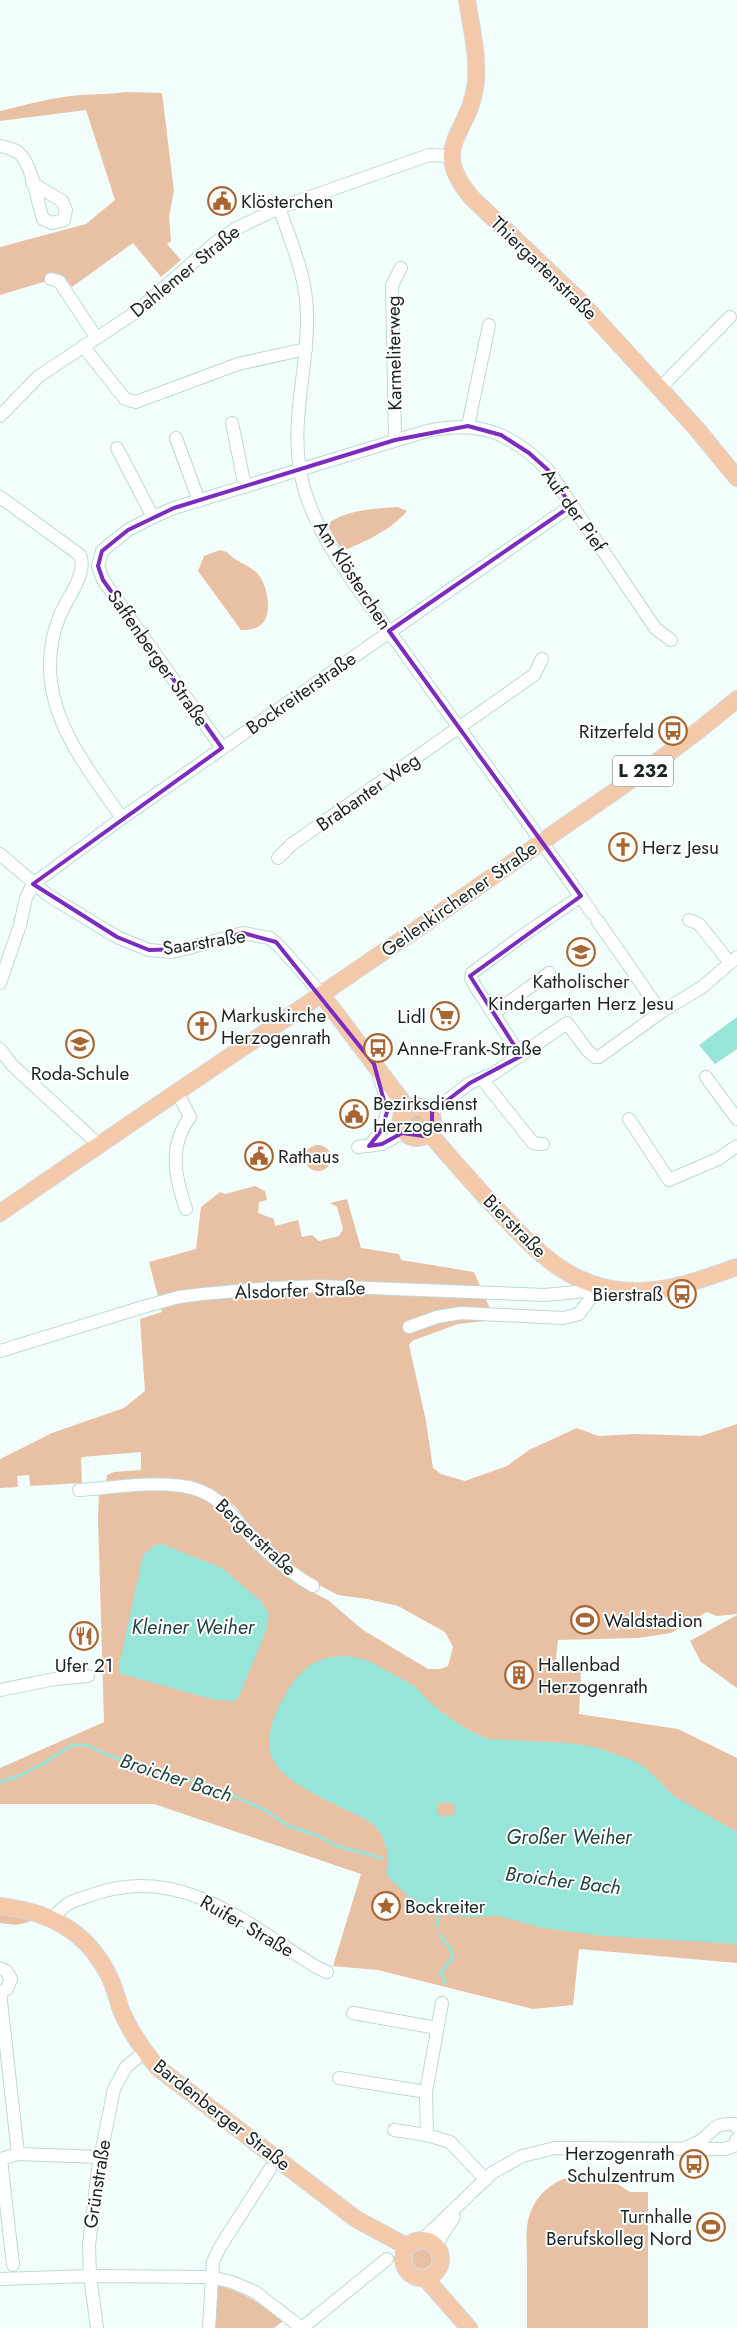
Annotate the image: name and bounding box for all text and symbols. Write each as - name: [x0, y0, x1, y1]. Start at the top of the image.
- public building icon: Klösterchen: [207, 186, 237, 216]
- place label: Klösterchen: [241, 188, 334, 215]
- street label: Thiergartenstraße: [485, 210, 604, 326]
- street label: Dahlemer Straße: [124, 218, 246, 324]
- street label: Karmeliterweg: [379, 295, 409, 411]
- street label: Auf der Pief: [535, 463, 613, 558]
- street label: Am Klösterchen: [307, 515, 399, 635]
- street label: Saffenberger Straße: [101, 584, 215, 732]
- street label: Bockreiterstraße: [241, 645, 362, 741]
- bus stop icon: Ritzerfeld: [658, 716, 688, 746]
- place label: Ritzerfeld: [579, 718, 654, 745]
- street label: Brabanter Weg: [311, 746, 425, 838]
- road number: L 232: [613, 756, 673, 786]
- church icon: Herz Jesu: [608, 832, 638, 862]
- place label: Herz Jesu: [642, 834, 719, 861]
- street label: Geilenkirchener Straße: [375, 835, 543, 963]
- street label: Saarstraße: [161, 922, 248, 962]
- school or university icon: Katholischer Kindergarten Herz Jesu: [566, 937, 596, 967]
- place label: Katholischer Kindergarten Herz Jesu: [488, 968, 674, 1017]
- supermarket icon: Lidl: [430, 1001, 460, 1031]
- place label: Markuskirche Herzogenrath: [221, 1002, 331, 1051]
- place label: Lidl: [397, 1003, 426, 1030]
- church icon: Markuskirche Herzogenrath: [187, 1011, 217, 1041]
- school or university icon: Roda-Schule: [65, 1029, 95, 1059]
- bus stop icon: Anne-Frank-Straße: [363, 1033, 393, 1063]
- place label: Anne-Frank-Straße: [397, 1035, 542, 1062]
- place label: Roda-Schule: [31, 1060, 129, 1087]
- place label: Bezirksdienst Herzogenrath: [373, 1090, 483, 1139]
- public building icon: Bezirksdienst Herzogenrath: [339, 1099, 369, 1129]
- public building icon: Rathaus: [244, 1141, 274, 1171]
- place label: Rathaus: [278, 1143, 339, 1170]
- street label: Bierstraße: [477, 1188, 553, 1264]
- street label: Alsdorfer Straße: [234, 1274, 366, 1306]
- bus stop icon: Bierstraß: [667, 1279, 697, 1309]
- place label: Bierstraß: [593, 1281, 663, 1308]
- street label: Bergerstraße: [209, 1492, 303, 1582]
- sports icon: Waldstadion: [570, 1605, 600, 1635]
- place label: Waldstadion: [604, 1607, 703, 1634]
- water label: Kleiner Weiher: [132, 1613, 256, 1642]
- restaurant icon: Ufer 21: [69, 1621, 99, 1651]
- place label: Hallenbad Herzogenrath: [538, 1651, 648, 1700]
- place label: Ufer 21: [55, 1652, 113, 1679]
- building icon: Hallenbad Herzogenrath: [504, 1660, 534, 1690]
- water label: Broicher Bach: [116, 1746, 236, 1810]
- water label: Großer Weiher: [506, 1823, 633, 1852]
- water label: Broicher Bach: [503, 1860, 623, 1902]
- street label: Ruifer Straße: [195, 1888, 299, 1964]
- place icon: Bockreiter: [371, 1891, 401, 1921]
- place label: Bockreiter: [405, 1893, 486, 1920]
- street label: Bardenberger Straße: [148, 2053, 297, 2177]
- street label: Grünstraße: [77, 2137, 117, 2230]
- place label: Herzogenrath Schulzentrum: [565, 2140, 675, 2189]
- bus stop icon: Herzogenrath Schulzentrum: [679, 2149, 709, 2179]
- place label: Turnhalle Berufskolleg Nord: [546, 2203, 692, 2252]
- sports icon: Turnhalle Berufskolleg Nord: [696, 2212, 726, 2242]

